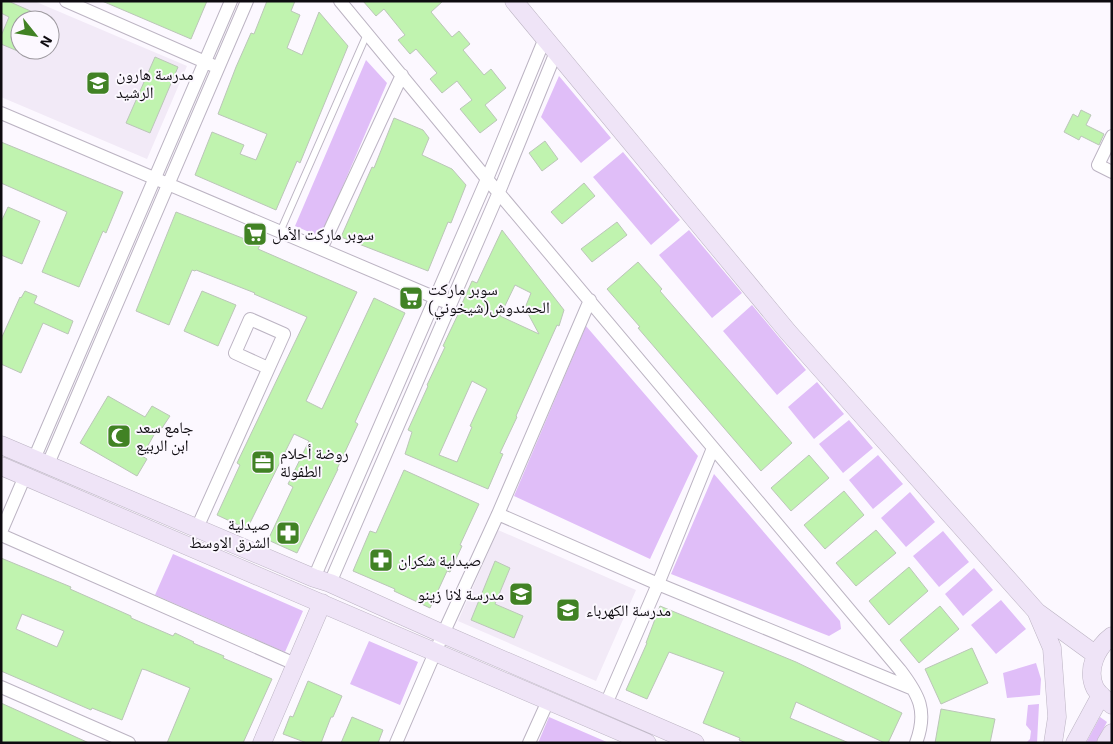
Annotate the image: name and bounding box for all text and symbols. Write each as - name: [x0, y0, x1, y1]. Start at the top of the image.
- north arrow: [10, 10, 60, 60]
- text: N: [37, 33, 57, 50]
- place label: مدرسة هارون الرشيد: [116, 64, 194, 102]
- school or university icon: مدرسة هارون الرشيد: [85, 70, 111, 96]
- supermarket icon: سوبر ماركت الأمل: [242, 221, 268, 247]
- place label: سوبر ماركت الأمل: [272, 224, 374, 245]
- place label: سوبر ماركت الحمندوش(شيخوني): [428, 279, 550, 320]
- supermarket icon: سوبر ماركت الحمندوش(شيخوني): [398, 285, 424, 311]
- place label: جامع سعد ابن الربيع: [136, 417, 193, 456]
- mosque icon: جامع سعد ابن الربيع: [106, 423, 132, 449]
- place label: روضة أحلام الطفولة: [280, 443, 349, 481]
- office icon: روضة أحلام الطفولة: [250, 449, 276, 475]
- place label: صيدلية الشرق الاوسط: [189, 514, 270, 553]
- pharmacy icon: صيدلية الشرق الاوسط: [275, 520, 301, 546]
- pharmacy icon: صيدلية شكران: [368, 547, 394, 573]
- place label: صيدلية شكران: [398, 550, 481, 571]
- school or university icon: مدرسة لانا زينو: [508, 581, 534, 607]
- place label: مدرسة لانا زينو: [417, 584, 504, 604]
- school or university icon: مدرسة الكهرباء: [555, 597, 581, 623]
- place label: مدرسة الكهرباء: [586, 600, 671, 620]

